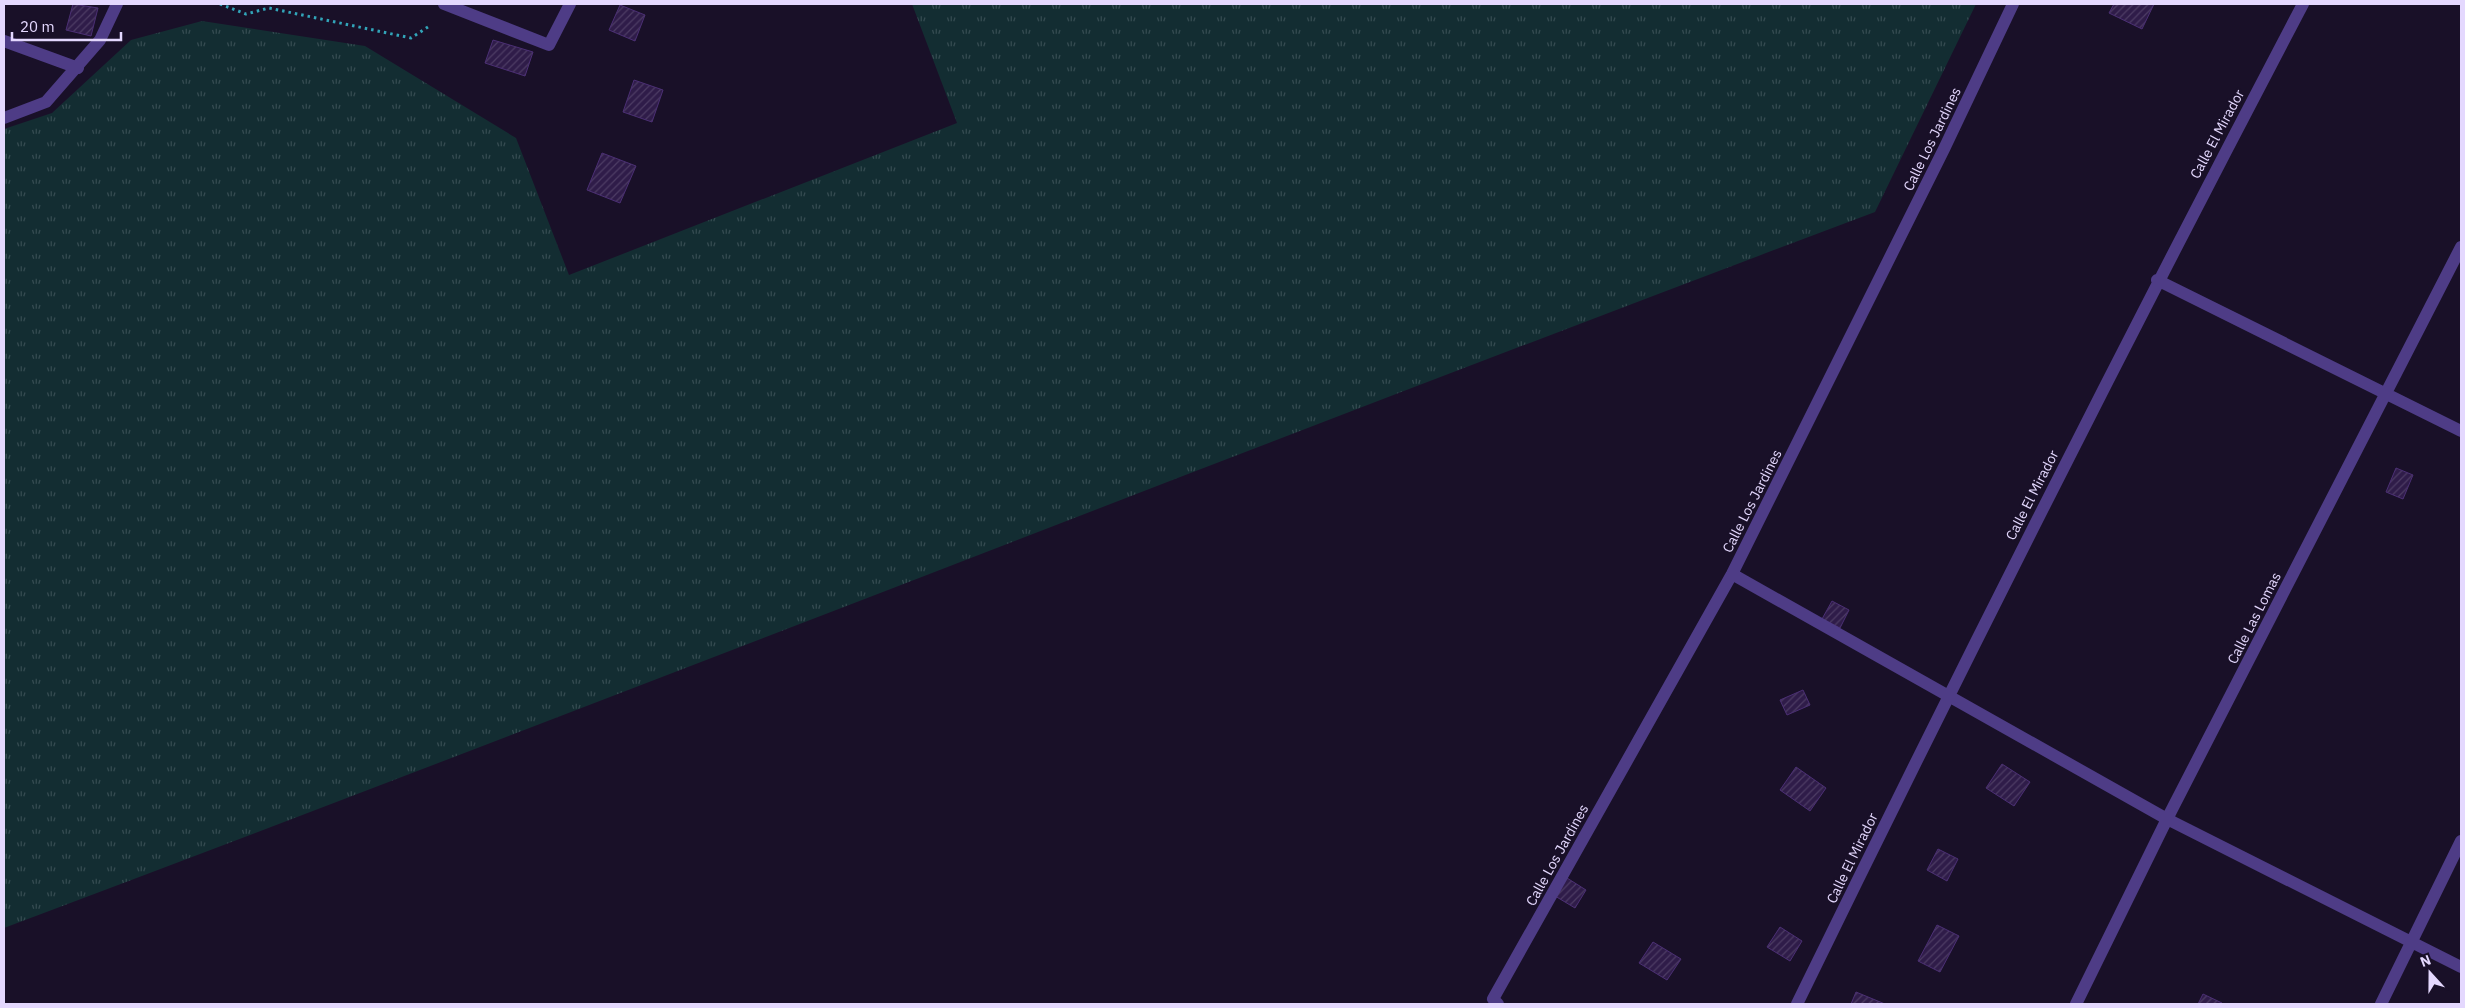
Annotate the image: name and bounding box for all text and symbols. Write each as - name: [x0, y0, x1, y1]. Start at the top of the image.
- scale bar: [12, 10, 121, 42]
- text: 20 m: [20, 17, 55, 36]
- street label: Calle Los Jardines: [1899, 84, 1965, 194]
- street label: Calle El Mirador: [2186, 86, 2248, 182]
- street label: Calle Los Jardines: [1718, 446, 1786, 556]
- street label: Calle El Mirador: [2002, 447, 2062, 543]
- street label: Calle Las Lomas: [2223, 569, 2285, 667]
- street label: Calle Los Jardines: [1522, 801, 1592, 909]
- street label: Calle El Mirador: [1822, 810, 1882, 906]
- north arrow: [2405, 948, 2455, 998]
- text: N: [2417, 951, 2433, 971]

